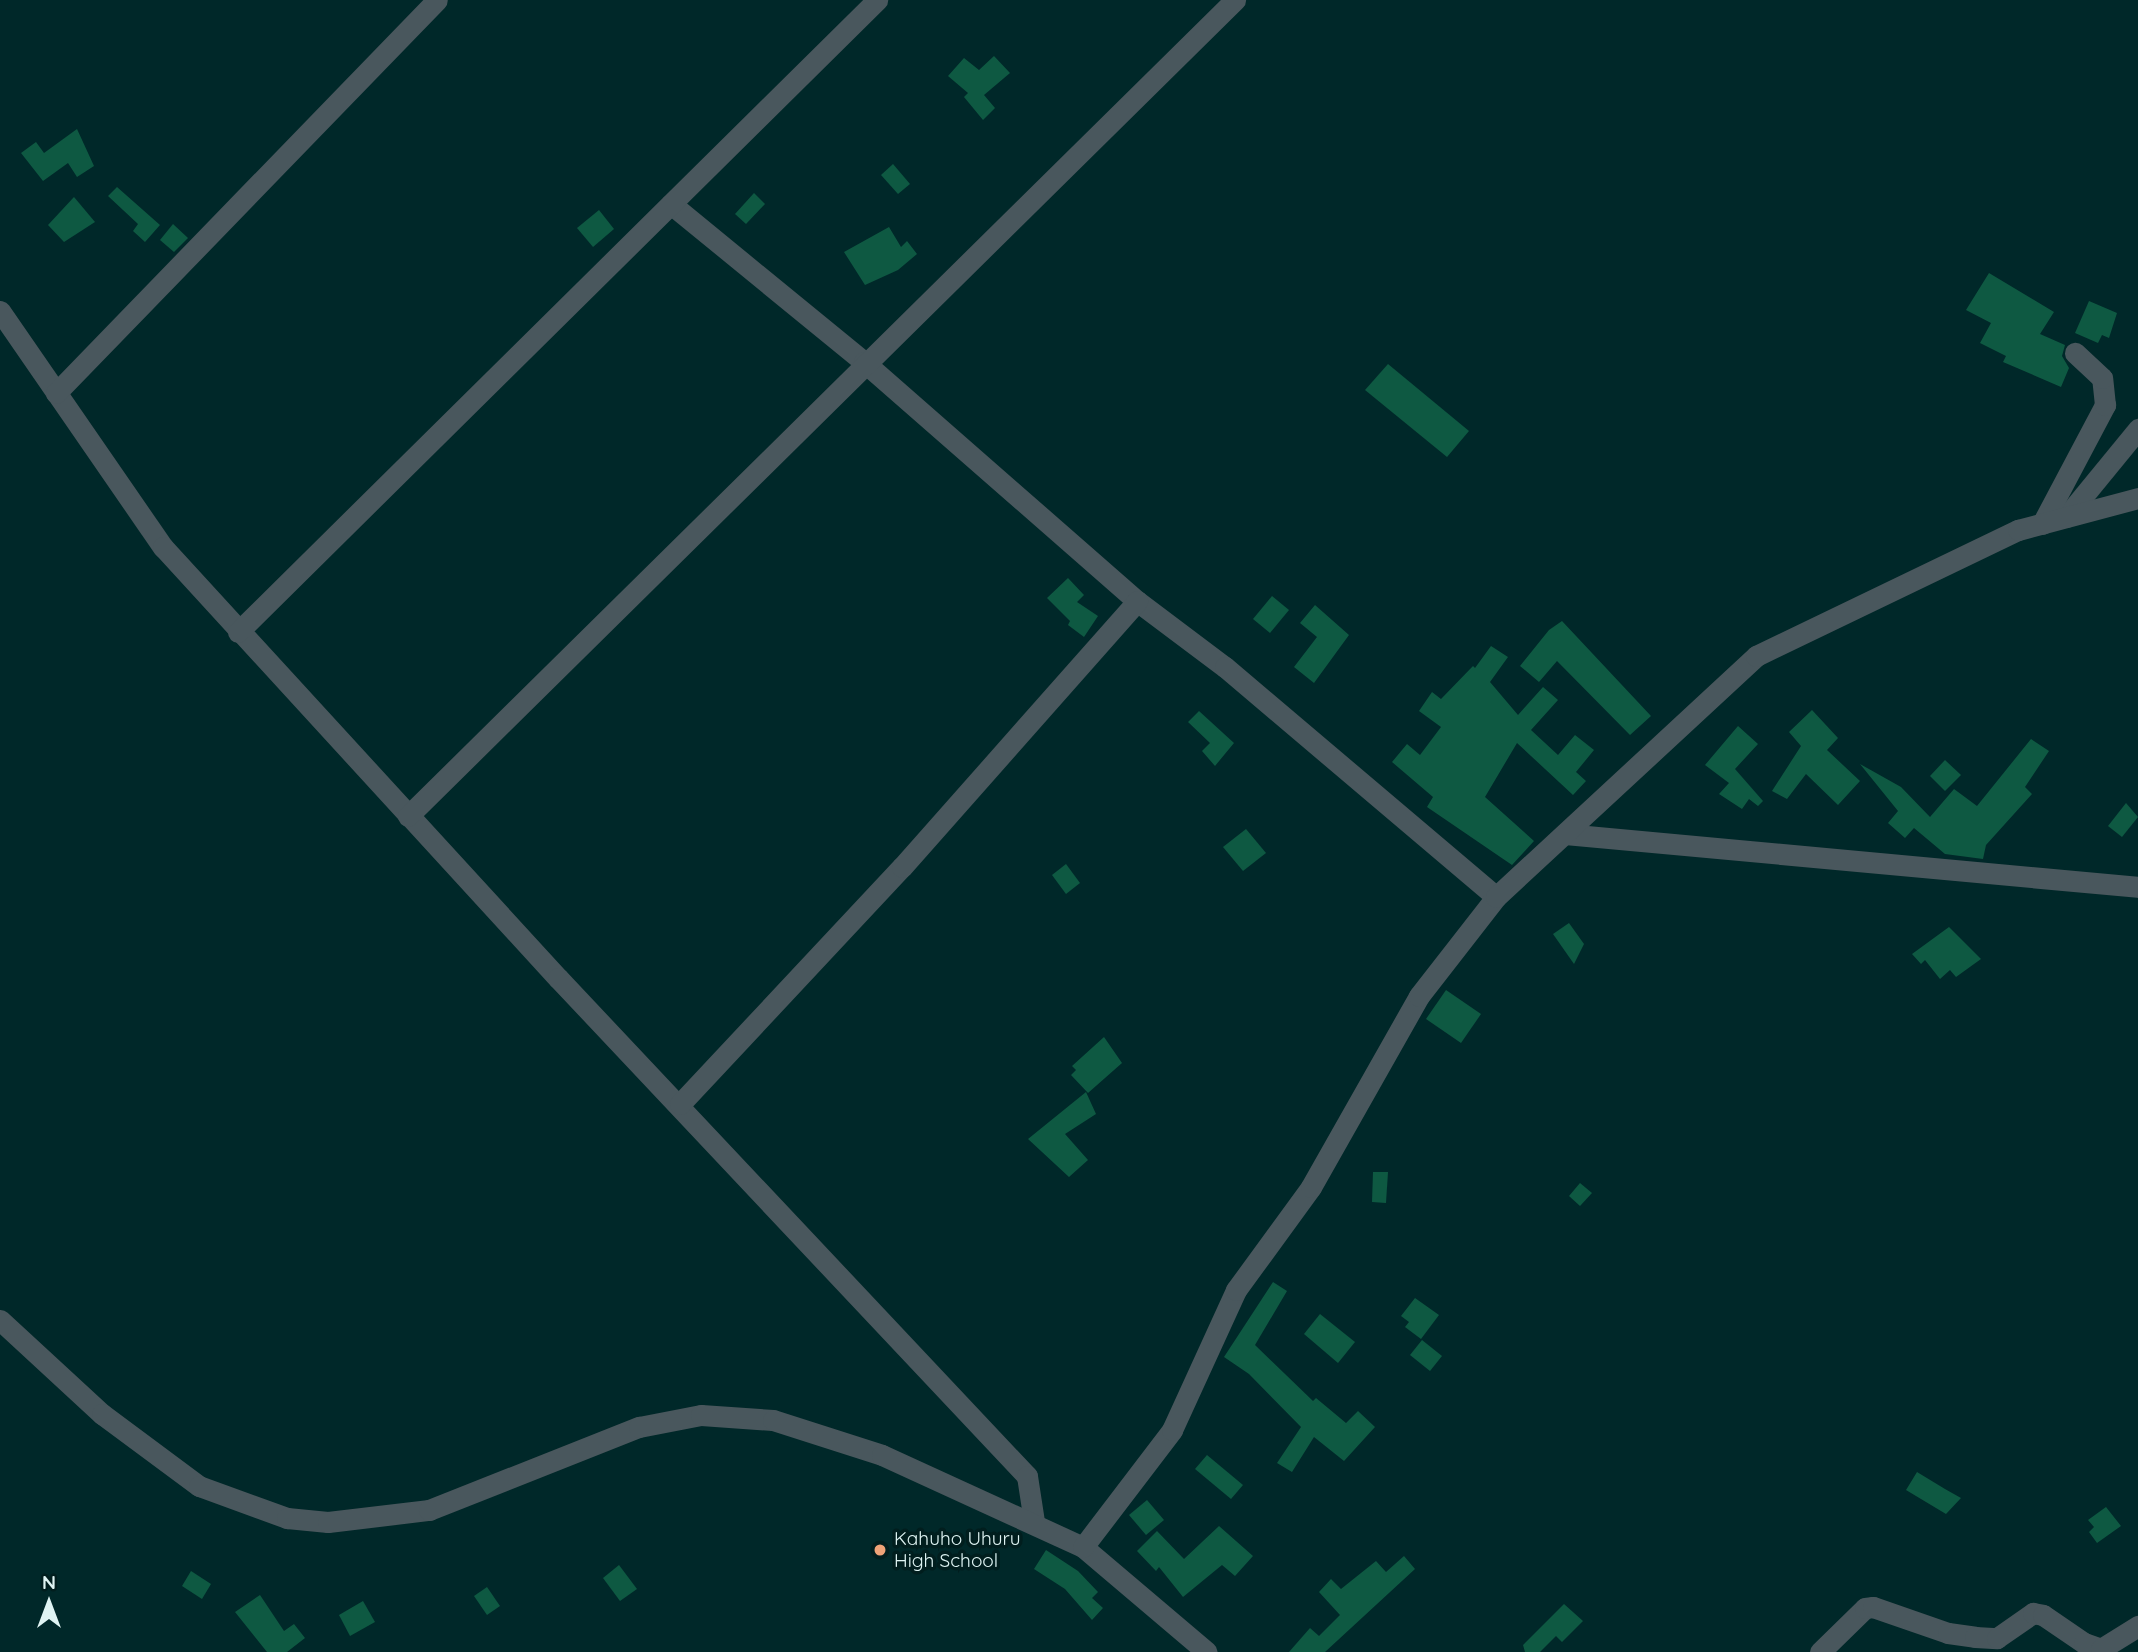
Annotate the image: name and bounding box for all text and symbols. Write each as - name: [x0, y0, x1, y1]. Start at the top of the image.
- place label: Kahuho Uhuru High School: [894, 1528, 1021, 1572]
- marker: Kahuho Uhuru High School: [872, 1542, 888, 1558]
- north arrow: [14, 1568, 84, 1638]
- text: N: [42, 1570, 56, 1594]

